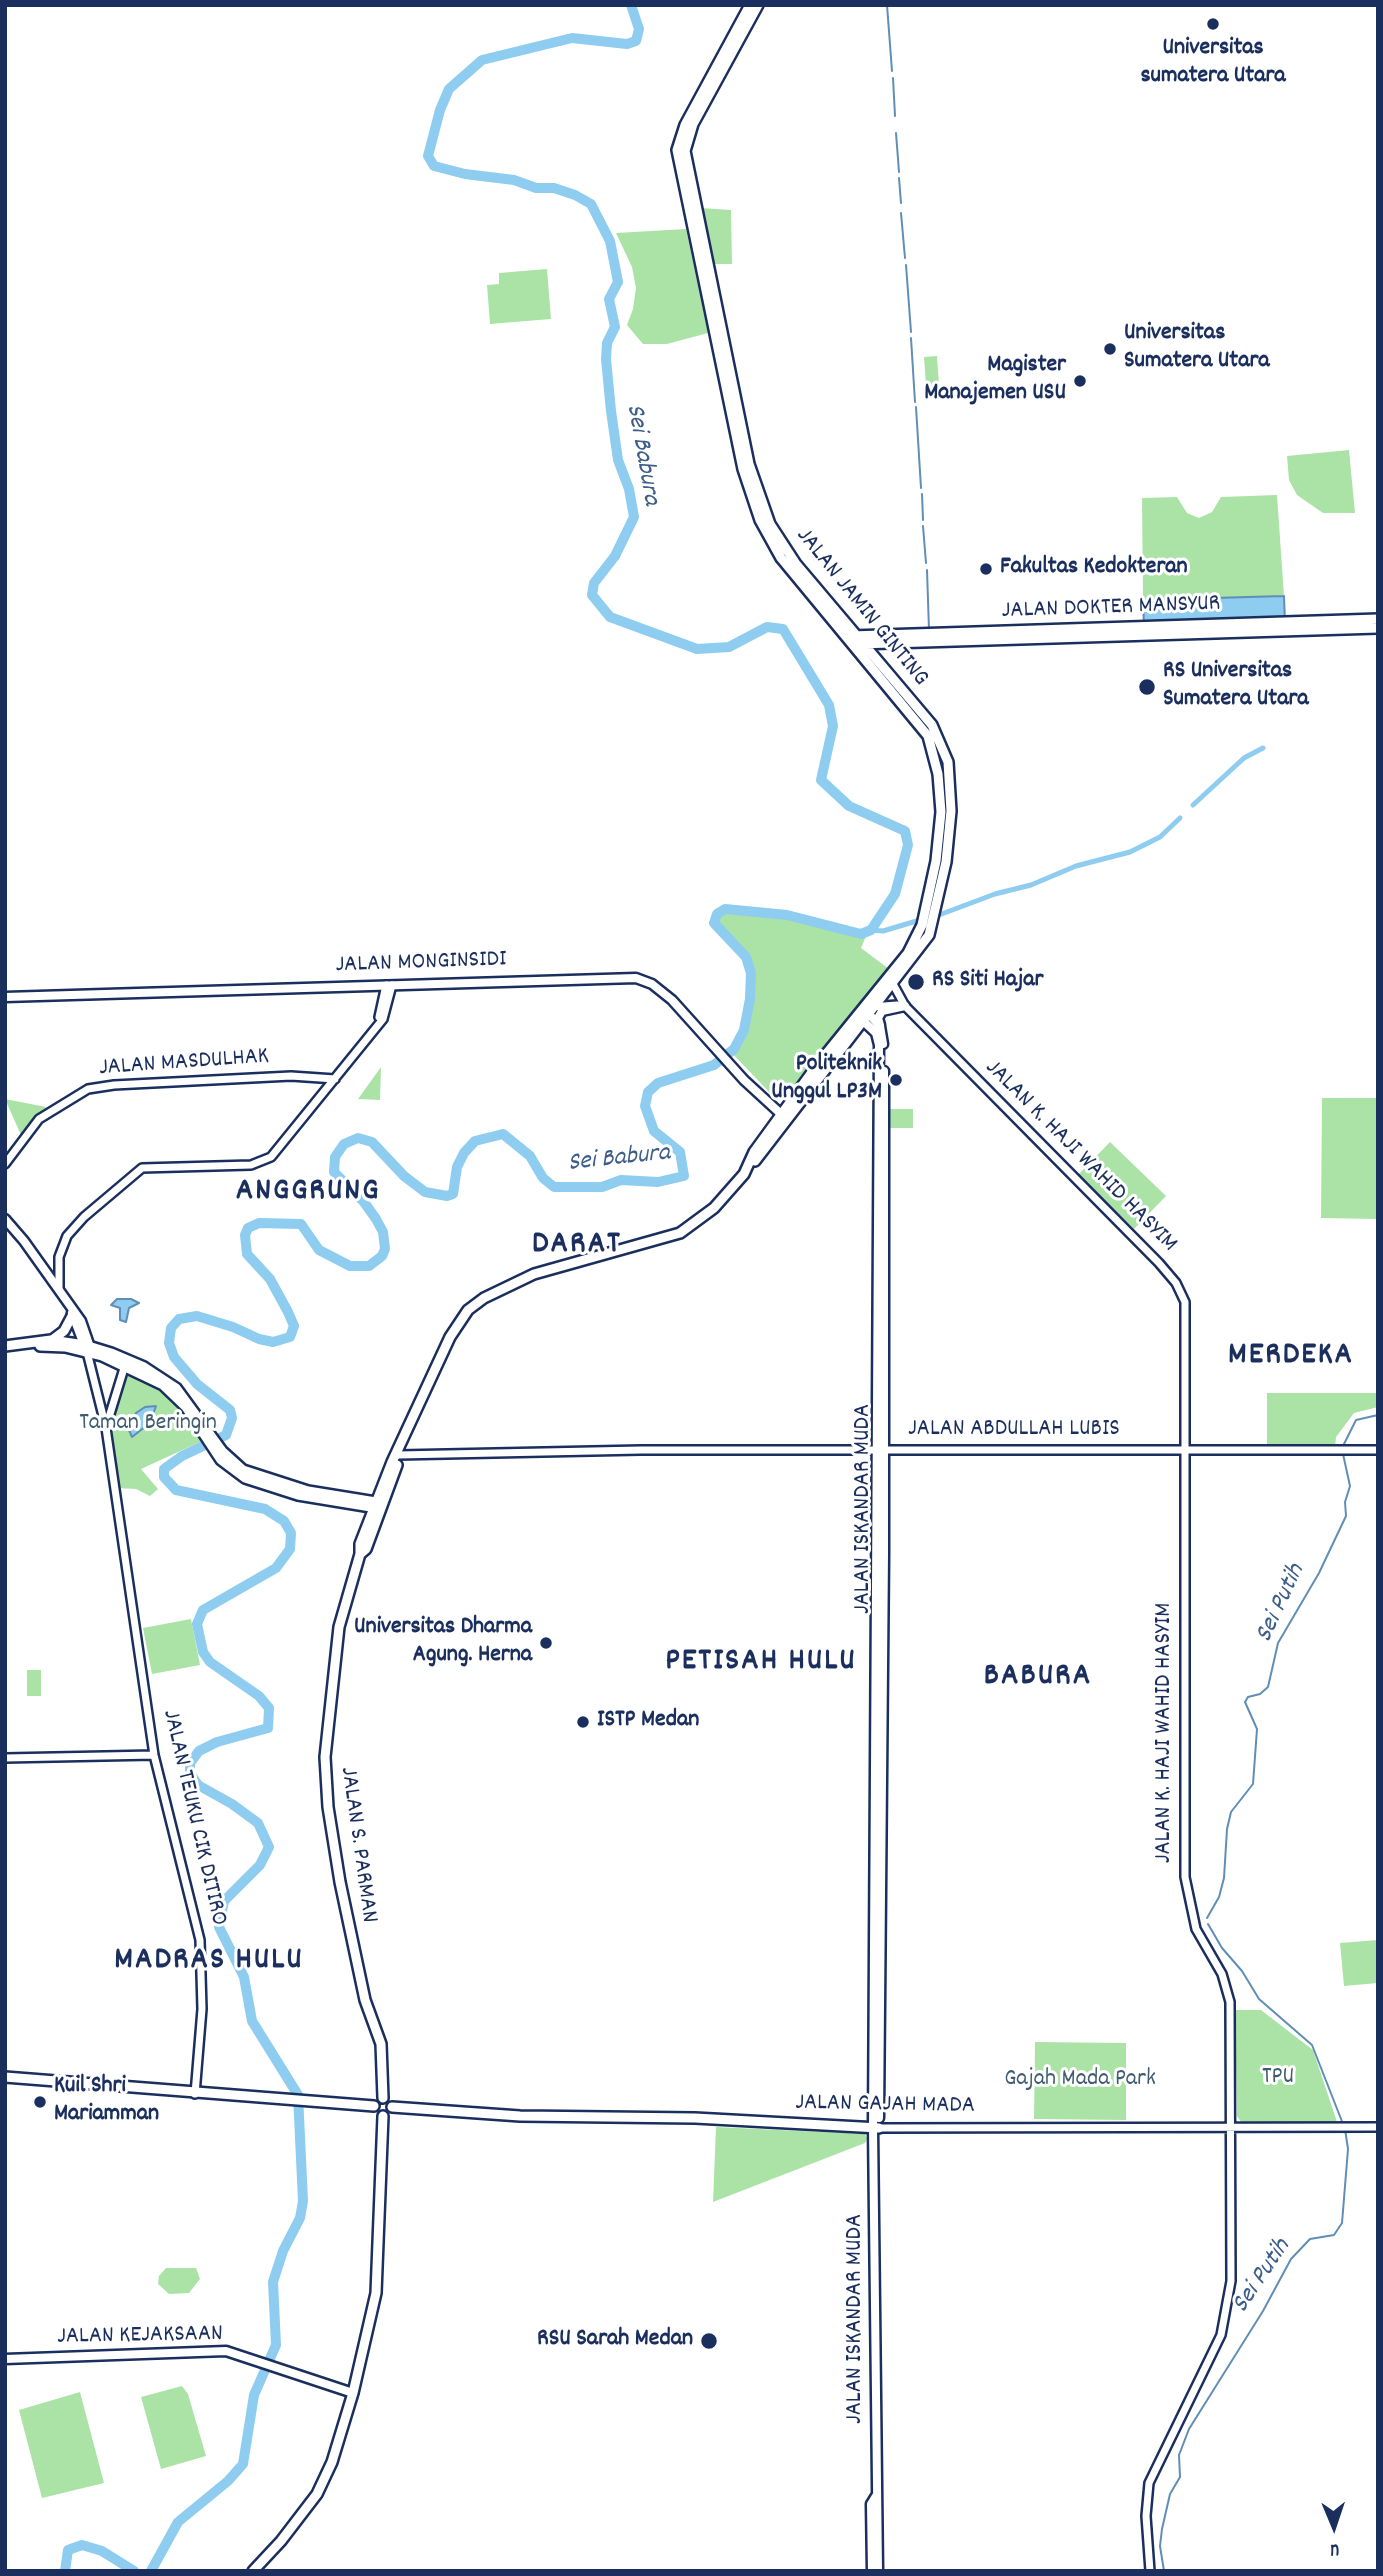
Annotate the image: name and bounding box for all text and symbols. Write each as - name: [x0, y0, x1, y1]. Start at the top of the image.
- marker: Universitas sumatera Utara: [1205, 16, 1221, 32]
- place label: Universitas sumatera Utara: [1140, 36, 1286, 92]
- place label: Universitas Sumatera Utara: [1124, 321, 1270, 377]
- marker: Universitas Sumatera Utara: [1102, 341, 1118, 357]
- place label: Magister Manajemen USU: [924, 353, 1066, 409]
- marker: Magister Manajemen USU: [1072, 373, 1088, 389]
- water label: Sei Babura: [617, 402, 665, 508]
- street label: JALAN JAMIN GINTING: [788, 523, 934, 693]
- place label: Fakultas Kedokteran: [1000, 555, 1188, 583]
- marker: Fakultas Kedokteran: [978, 561, 994, 577]
- street label: JALAN DOKTER MANSYUR: [1001, 591, 1221, 627]
- place label: RS Universitas Sumatera Utara: [1163, 659, 1309, 715]
- marker: RS Universitas Sumatera Utara: [1137, 677, 1157, 697]
- street label: JALAN MONGINSIDI: [335, 947, 507, 981]
- place label: RS Siti Hajar: [932, 968, 1043, 996]
- marker: RS Siti Hajar: [906, 972, 926, 992]
- street label: JALAN MASDULHAK: [98, 1044, 270, 1084]
- place label: Politeknik Unggul LP3M: [771, 1052, 882, 1108]
- street label: JALAN K. HAJI WAHID HASYIM: [978, 1055, 1182, 1259]
- marker: Politeknik Unggul LP3M: [888, 1072, 904, 1088]
- water label: Sei Babura: [566, 1139, 672, 1181]
- district label: ANGGRUNG: [237, 1175, 379, 1213]
- district label: DARAT: [533, 1228, 621, 1266]
- district label: MERDEKA: [1229, 1339, 1353, 1377]
- street label: JALAN ISKANDAR MUDA: [851, 1404, 879, 1614]
- park label: Taman Beringin: [79, 1411, 217, 1439]
- street label: JALAN ABDULLAH LUBIS: [908, 1417, 1120, 1445]
- water label: Sei Putih: [1250, 1560, 1314, 1648]
- street label: JALAN K. HAJI WAHID HASYIM: [1152, 1603, 1180, 1863]
- place label: Universitas Dharma Agung. Herna: [354, 1615, 532, 1671]
- marker: Universitas Dharma Agung. Herna: [538, 1635, 554, 1651]
- district label: PETISAH HULU: [667, 1645, 855, 1683]
- district label: BABURA: [985, 1660, 1091, 1698]
- street label: JALAN TEUKU CIK DITIRO: [154, 1707, 232, 1929]
- place label: ISTP Medan: [597, 1708, 699, 1736]
- marker: ISTP Medan: [575, 1714, 591, 1730]
- street label: JALAN S. PARMAN: [332, 1765, 382, 1925]
- district label: MADRAS HULU: [116, 1944, 302, 1982]
- park label: TPU: [1262, 2065, 1294, 2093]
- park label: Gajah Mada Park: [1004, 2067, 1156, 2095]
- place label: Kuil Shri Mariamman: [54, 2074, 159, 2130]
- street label: JALAN GAJAH MADA: [795, 2090, 975, 2122]
- marker: Kuil Shri Mariamman: [32, 2094, 48, 2110]
- street label: JALAN ISKANDAR MUDA: [843, 2214, 871, 2424]
- water label: Sei Putih: [1227, 2234, 1299, 2320]
- street label: JALAN KEJAKSAAN: [57, 2321, 223, 2353]
- place label: RSU Sarah Medan: [537, 2327, 693, 2355]
- marker: RSU Sarah Medan: [699, 2331, 719, 2351]
- north arrow: [1299, 2492, 1369, 2562]
- text: U: [1330, 2535, 1340, 2562]

